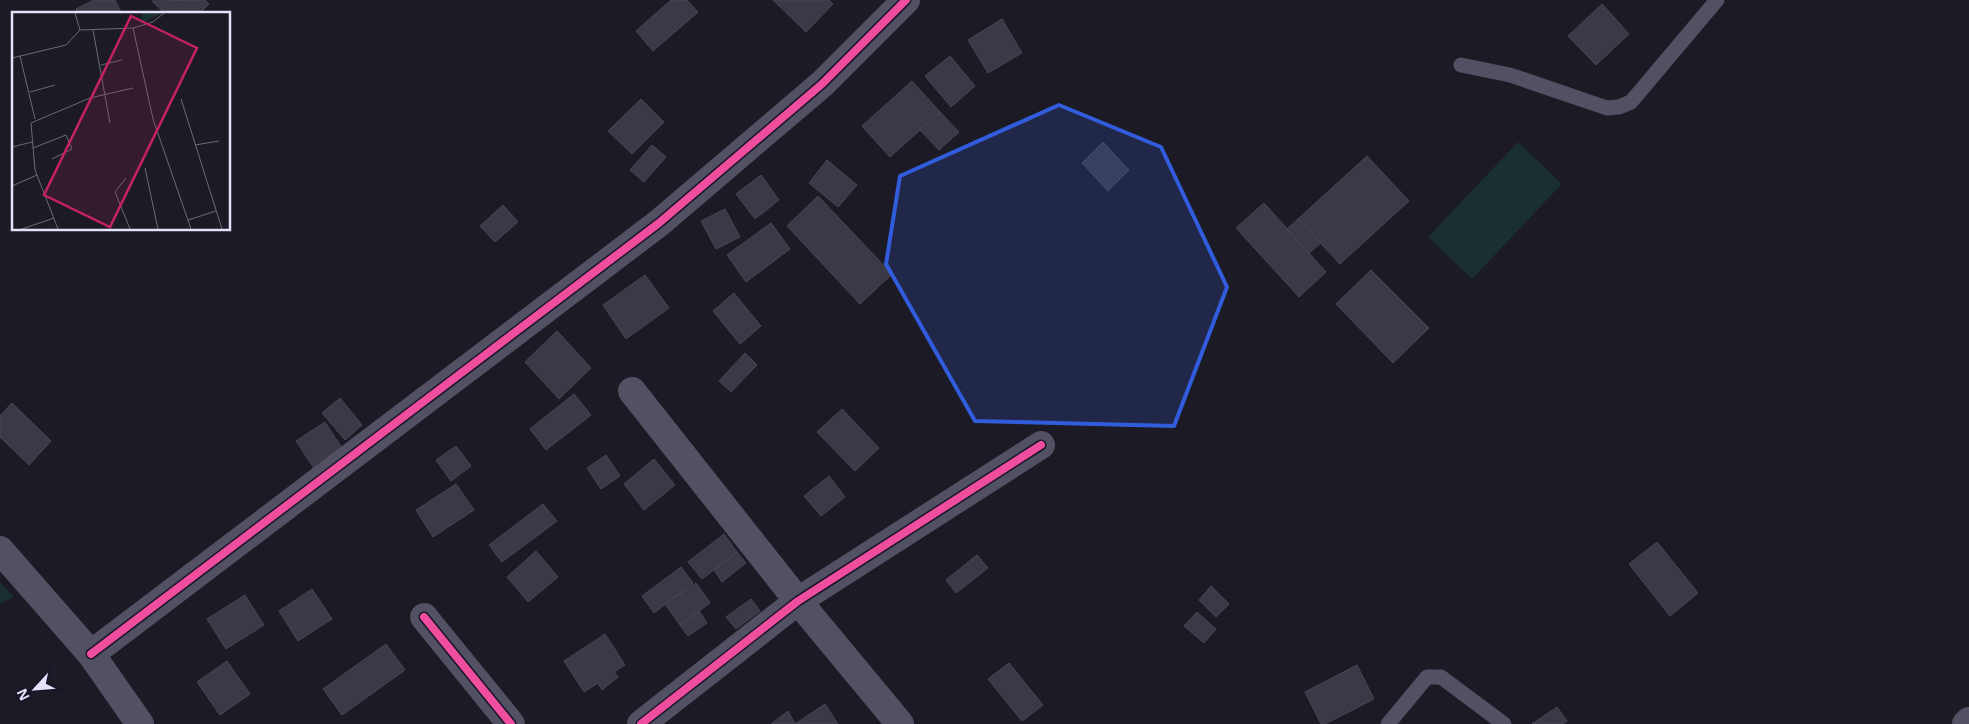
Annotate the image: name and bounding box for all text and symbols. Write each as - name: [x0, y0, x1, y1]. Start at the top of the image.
- inset map: [12, 12, 230, 230]
- north arrow: [10, 664, 60, 714]
- text: N: [12, 686, 34, 704]

